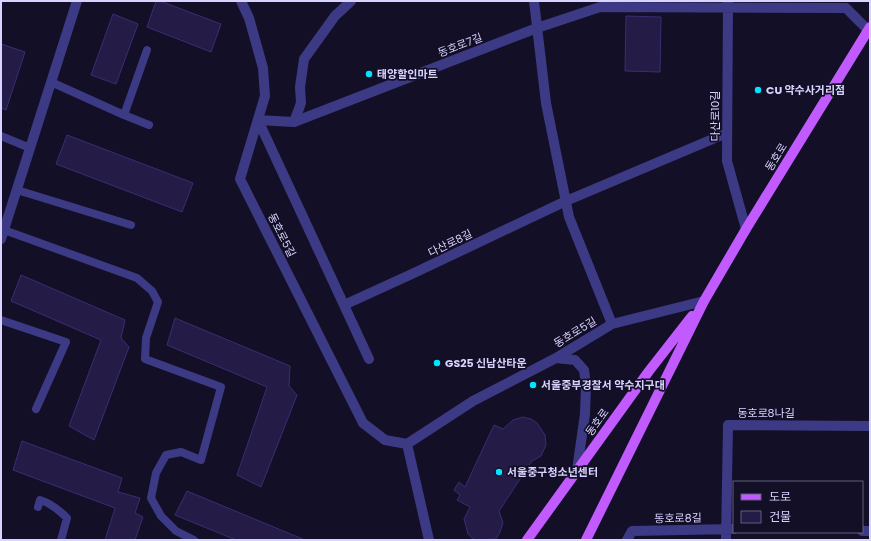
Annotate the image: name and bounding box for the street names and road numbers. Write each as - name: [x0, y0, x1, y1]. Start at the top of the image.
- street label: 동호로7길: [435, 29, 485, 61]
- street label: 다산로10길: [707, 91, 723, 141]
- street label: 동호로: [761, 140, 791, 174]
- street label: 동호로5길: [264, 210, 300, 260]
- street label: 다산로8길: [425, 225, 475, 261]
- street label: 동호로5길: [551, 313, 599, 351]
- street label: 동호로: [582, 405, 612, 439]
- street label: 동호로8나길: [737, 405, 795, 421]
- street label: 동호로8길: [654, 510, 702, 526]

